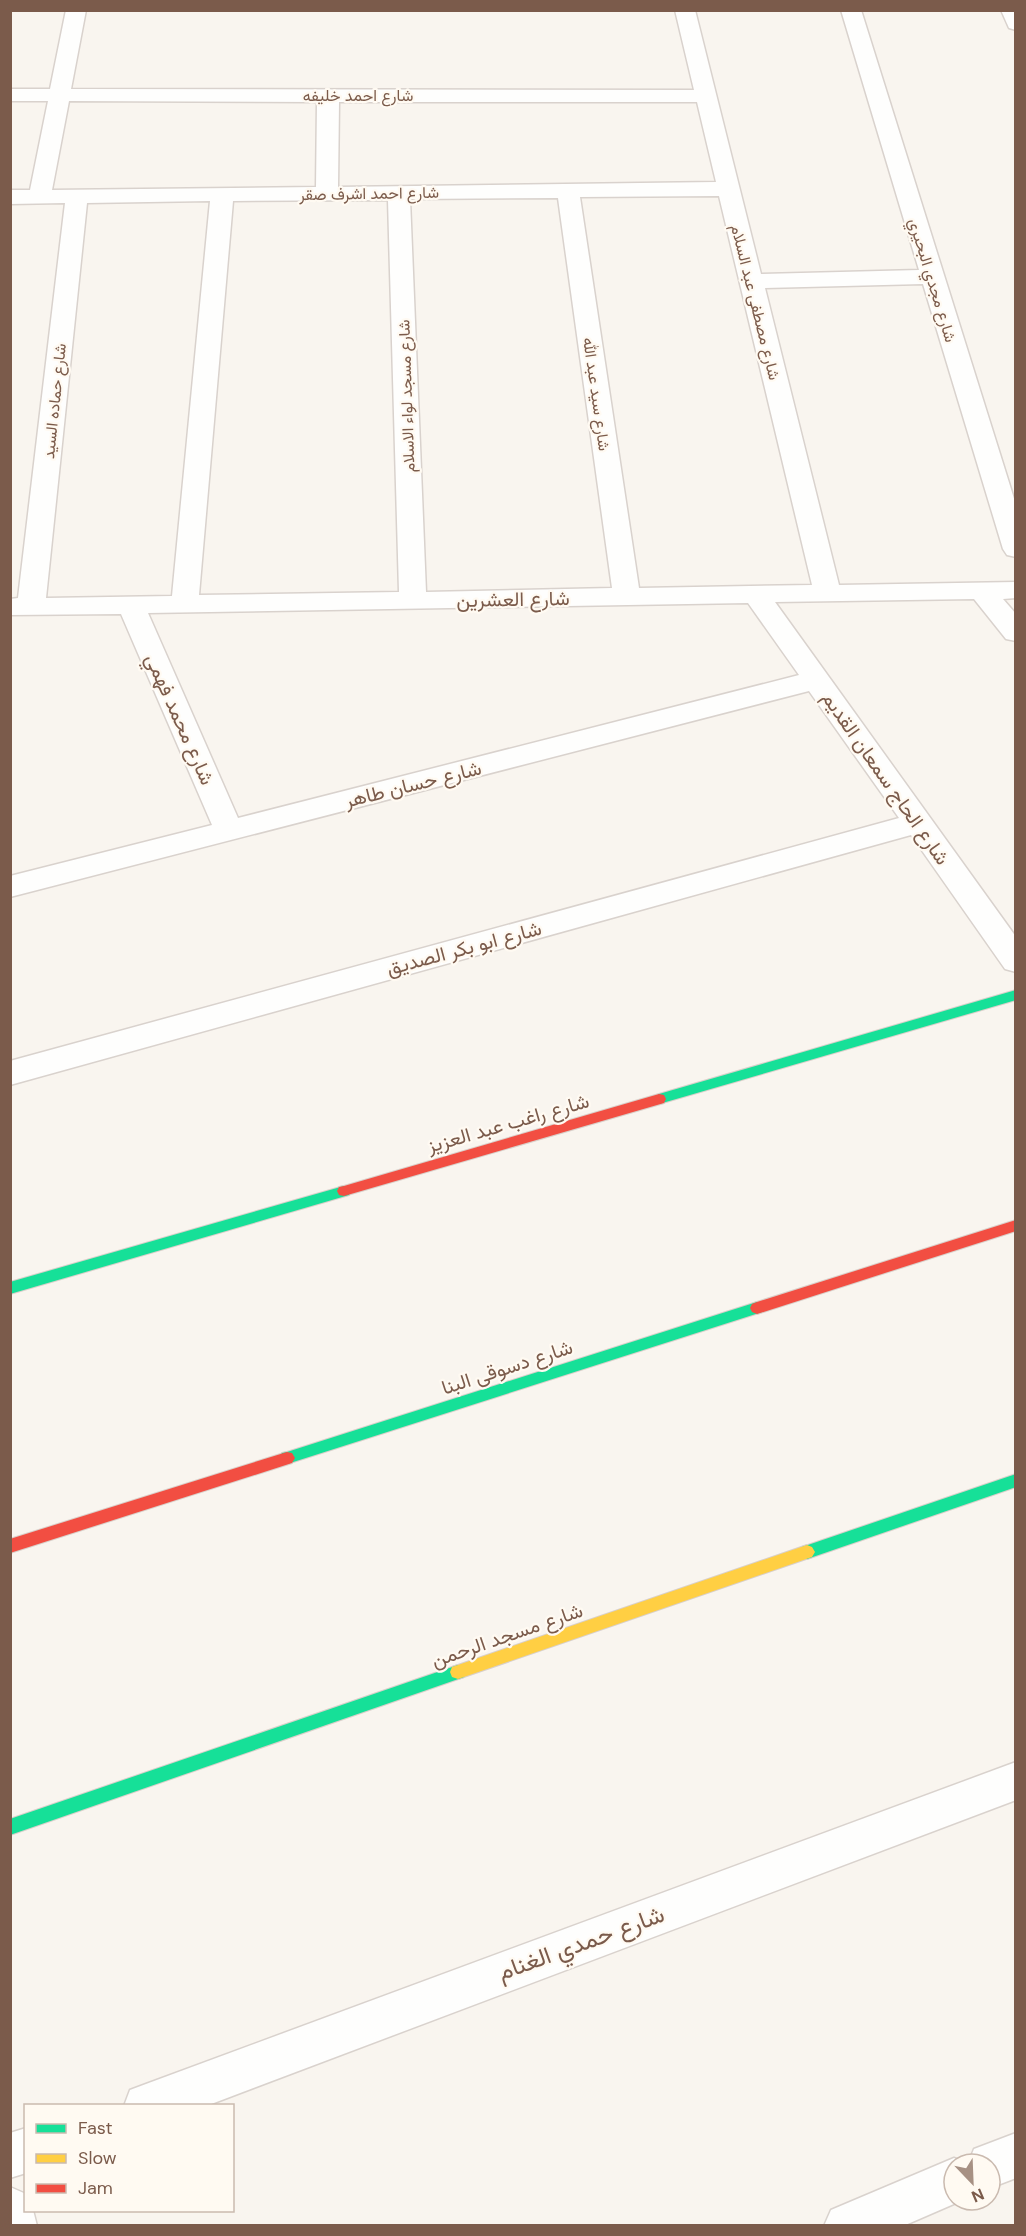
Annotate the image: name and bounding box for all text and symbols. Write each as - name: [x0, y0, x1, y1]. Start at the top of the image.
- street label: شارع احمد خليفه: [303, 85, 413, 107]
- street label: شارع احمد اشرف صقر: [298, 182, 439, 206]
- street label: شارع مجدي البحيري: [901, 216, 961, 346]
- street label: شارع مصطفى عبد السلام: [725, 222, 785, 382]
- street label: شارع مسجد لواء الاسلام: [393, 319, 421, 473]
- street label: شارع سيد عبد الله: [577, 336, 615, 452]
- street label: شارع حماده السيد: [38, 342, 72, 460]
- street label: شارع العشرين: [456, 585, 570, 614]
- street label: شارع محمد فهمي: [136, 649, 221, 790]
- street label: شارع الحاج سمعان القديم: [815, 686, 956, 870]
- street label: شارع حسان طاهر: [341, 754, 484, 815]
- street label: شارع ابو بكر الصديق: [384, 915, 545, 982]
- street label: شارع راغب عبد العزيز: [423, 1087, 592, 1160]
- street label: شارع دسوقى البنا: [438, 1334, 576, 1401]
- street label: شارع مسجد الرحمن: [428, 1597, 587, 1674]
- street label: شارع حمدي الغنام: [493, 1898, 670, 1991]
- legend: [24, 2104, 234, 2212]
- text: Fast: [78, 2116, 113, 2140]
- text: Slow: [78, 2146, 117, 2170]
- north arrow: [942, 2152, 1002, 2212]
- text: Jam: [78, 2176, 113, 2200]
- text: N: [968, 2183, 987, 2207]

